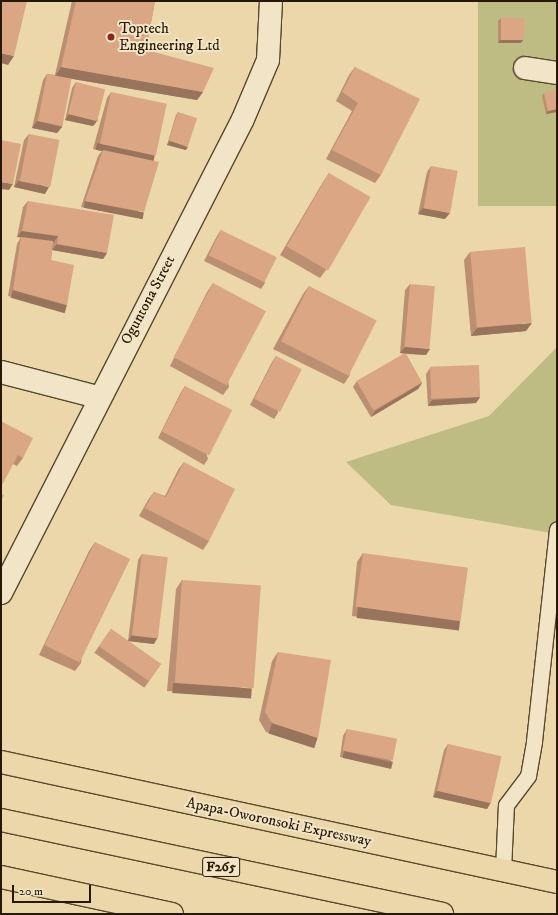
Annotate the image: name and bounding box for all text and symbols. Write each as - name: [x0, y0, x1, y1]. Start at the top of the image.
- place label: Toptech Engineering Ltd: [119, 19, 220, 54]
- marker: Toptech Engineering Ltd: [106, 32, 116, 42]
- street label: Oguntona Street: [117, 253, 179, 347]
- street label: Apapa-Oworonsoki Expressway: [185, 794, 373, 850]
- road number: F265: [202, 855, 240, 879]
- scale bar: [14, 877, 93, 903]
- text: 20 m: [19, 884, 43, 899]

